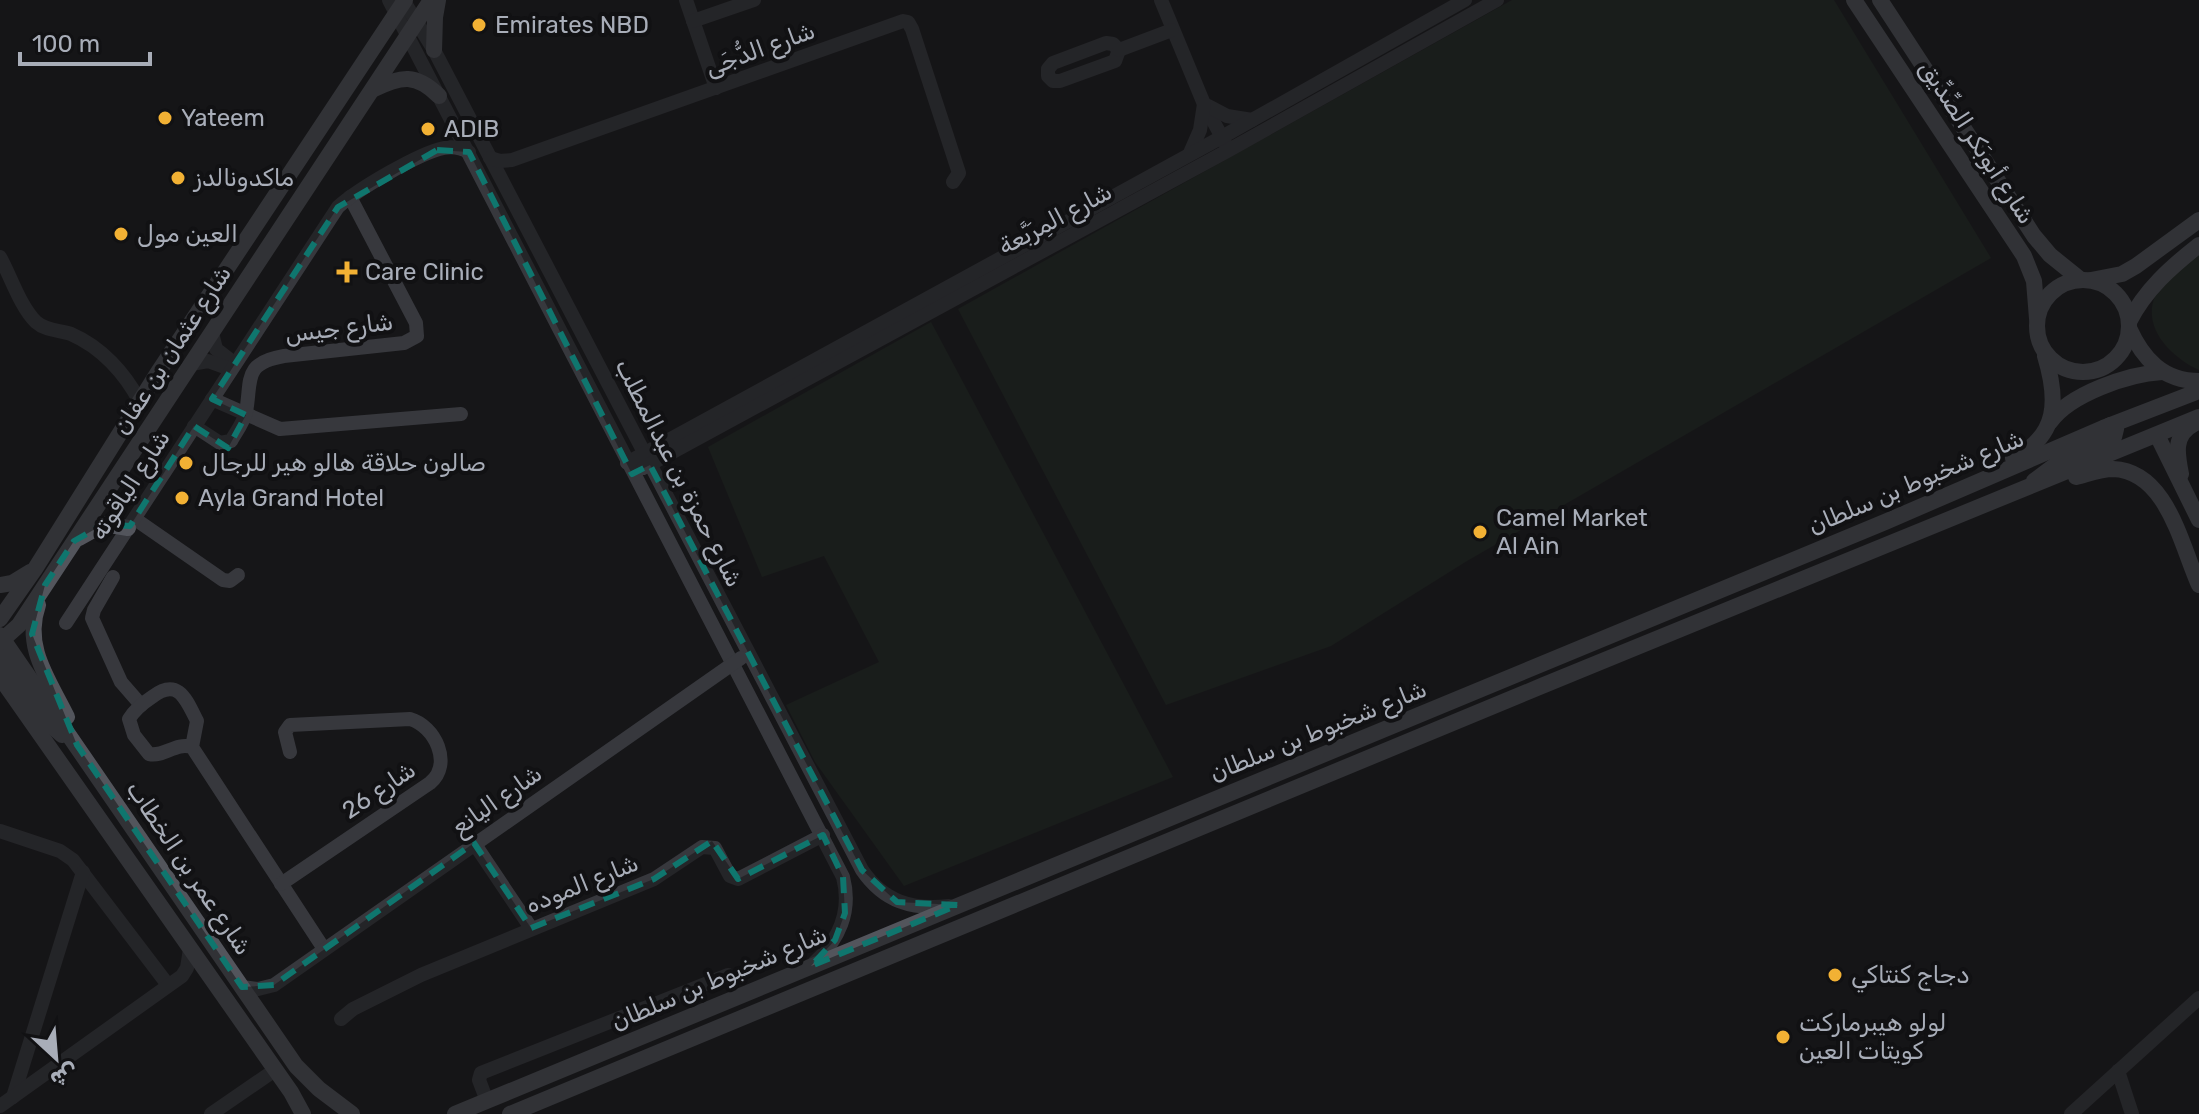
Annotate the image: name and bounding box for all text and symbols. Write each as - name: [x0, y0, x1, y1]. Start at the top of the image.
- place label: Emirates NBD: [495, 11, 649, 39]
- street label: شارع الدُّجَى: [700, 14, 820, 84]
- scale bar: [20, 16, 150, 66]
- marker: Emirates NBD: [470, 16, 488, 34]
- text: 100 m: [32, 30, 100, 58]
- street label: شارع أبوبَكر الصِّدِّيق: [1912, 55, 2040, 230]
- place label: Yateem: [181, 104, 265, 132]
- marker: Yateem: [156, 109, 174, 127]
- place label: ADIB: [444, 115, 499, 143]
- marker: ADIB: [419, 120, 437, 138]
- place label: ماكدونالدز: [192, 164, 294, 192]
- marker: ماكدونالدز: [169, 169, 187, 187]
- street label: شارع المِرَبَّعة: [993, 177, 1118, 262]
- place label: العين مول: [137, 220, 238, 248]
- marker: العين مول: [112, 225, 130, 243]
- place label: Care Clinic: [365, 258, 484, 286]
- street label: شارع عثمان بن عفان: [107, 260, 239, 441]
- marker: Care Clinic: [336, 261, 358, 283]
- street label: شارع جيس: [283, 307, 395, 351]
- street label: شارع حمزة بن عبدالمطلب: [608, 354, 749, 593]
- street label: شارع شخبوط بن سلطان: [1804, 424, 2029, 542]
- street label: شارع الياقوته: [84, 425, 177, 546]
- place label: صالون حلاقة هالو هير للرجال: [202, 449, 486, 477]
- marker: صالون حلاقة هالو هير للرجال: [177, 454, 195, 472]
- place label: Ayla Grand Hotel: [198, 484, 384, 512]
- marker: Ayla Grand Hotel: [173, 489, 191, 507]
- place label: Camel Market Al Ain: [1496, 504, 1648, 560]
- marker: Camel Market Al Ain: [1471, 523, 1489, 541]
- street label: شارع شخبوط بن سلطان: [1205, 675, 1431, 789]
- street label: شارع 26: [337, 755, 422, 826]
- street label: شارع اليانع: [447, 759, 549, 843]
- street label: شارع عمر بن الخطاب: [119, 776, 258, 961]
- street label: شارع الموده: [522, 849, 643, 921]
- street label: شارع شخبوط بن سلطان: [607, 920, 832, 1038]
- place label: دجاج كنتاكي: [1851, 961, 1970, 993]
- marker: دجاج كنتاكي: [1826, 966, 1844, 984]
- place label: لولو هيبرماركت كويتات العين: [1799, 1009, 1946, 1065]
- north arrow: [16, 1018, 96, 1098]
- marker: لولو هيبرماركت كويتات العين: [1774, 1028, 1792, 1046]
- text: ش: [46, 1057, 83, 1094]

